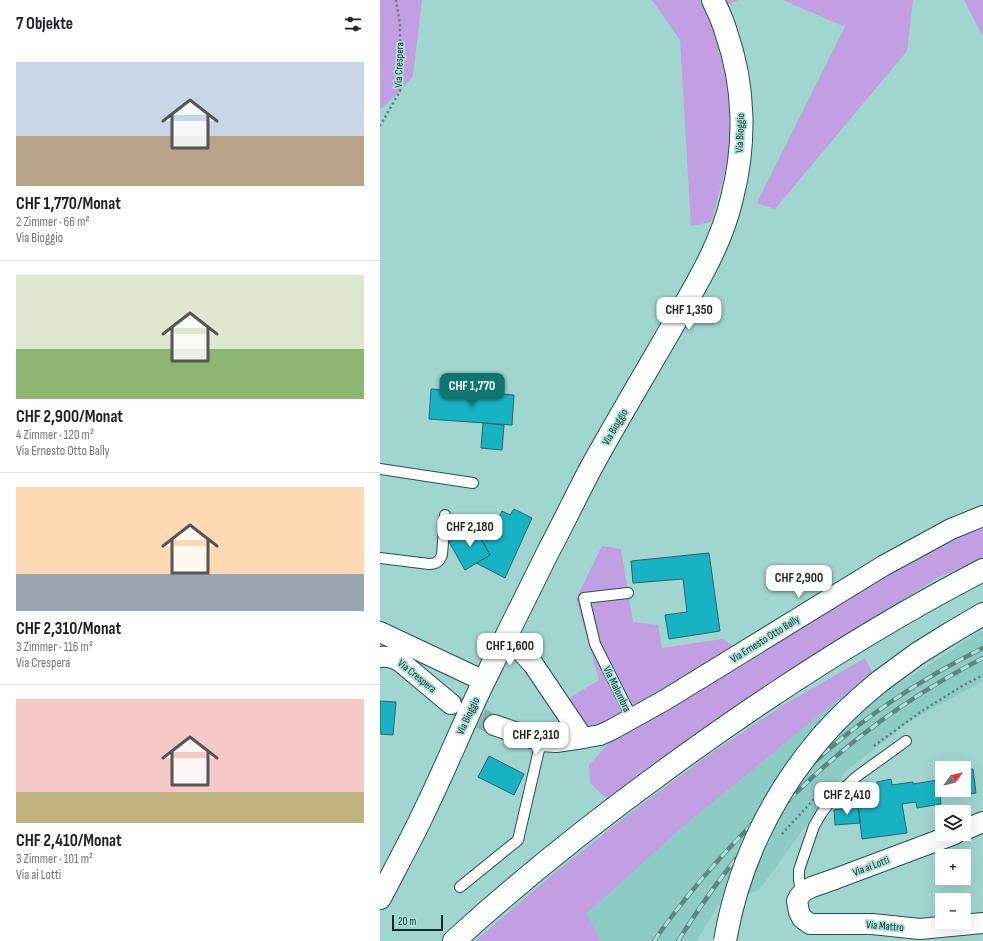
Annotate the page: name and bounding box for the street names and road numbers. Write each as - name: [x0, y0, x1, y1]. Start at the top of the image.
- street label: Via Crespera: [392, 42, 406, 88]
- street label: Via Bioggio: [733, 112, 747, 153]
- street label: Via Bioggio: [599, 406, 631, 448]
- street label: Via Ernesto Otto Bally: [728, 612, 803, 665]
- street label: Via Crespera: [395, 657, 439, 695]
- street label: Via Malombra: [600, 664, 634, 714]
- street label: Via Bioggio: [454, 695, 482, 737]
- street label: Via ai Lotti: [851, 853, 891, 879]
- street label: Via Mattro: [866, 918, 905, 934]

